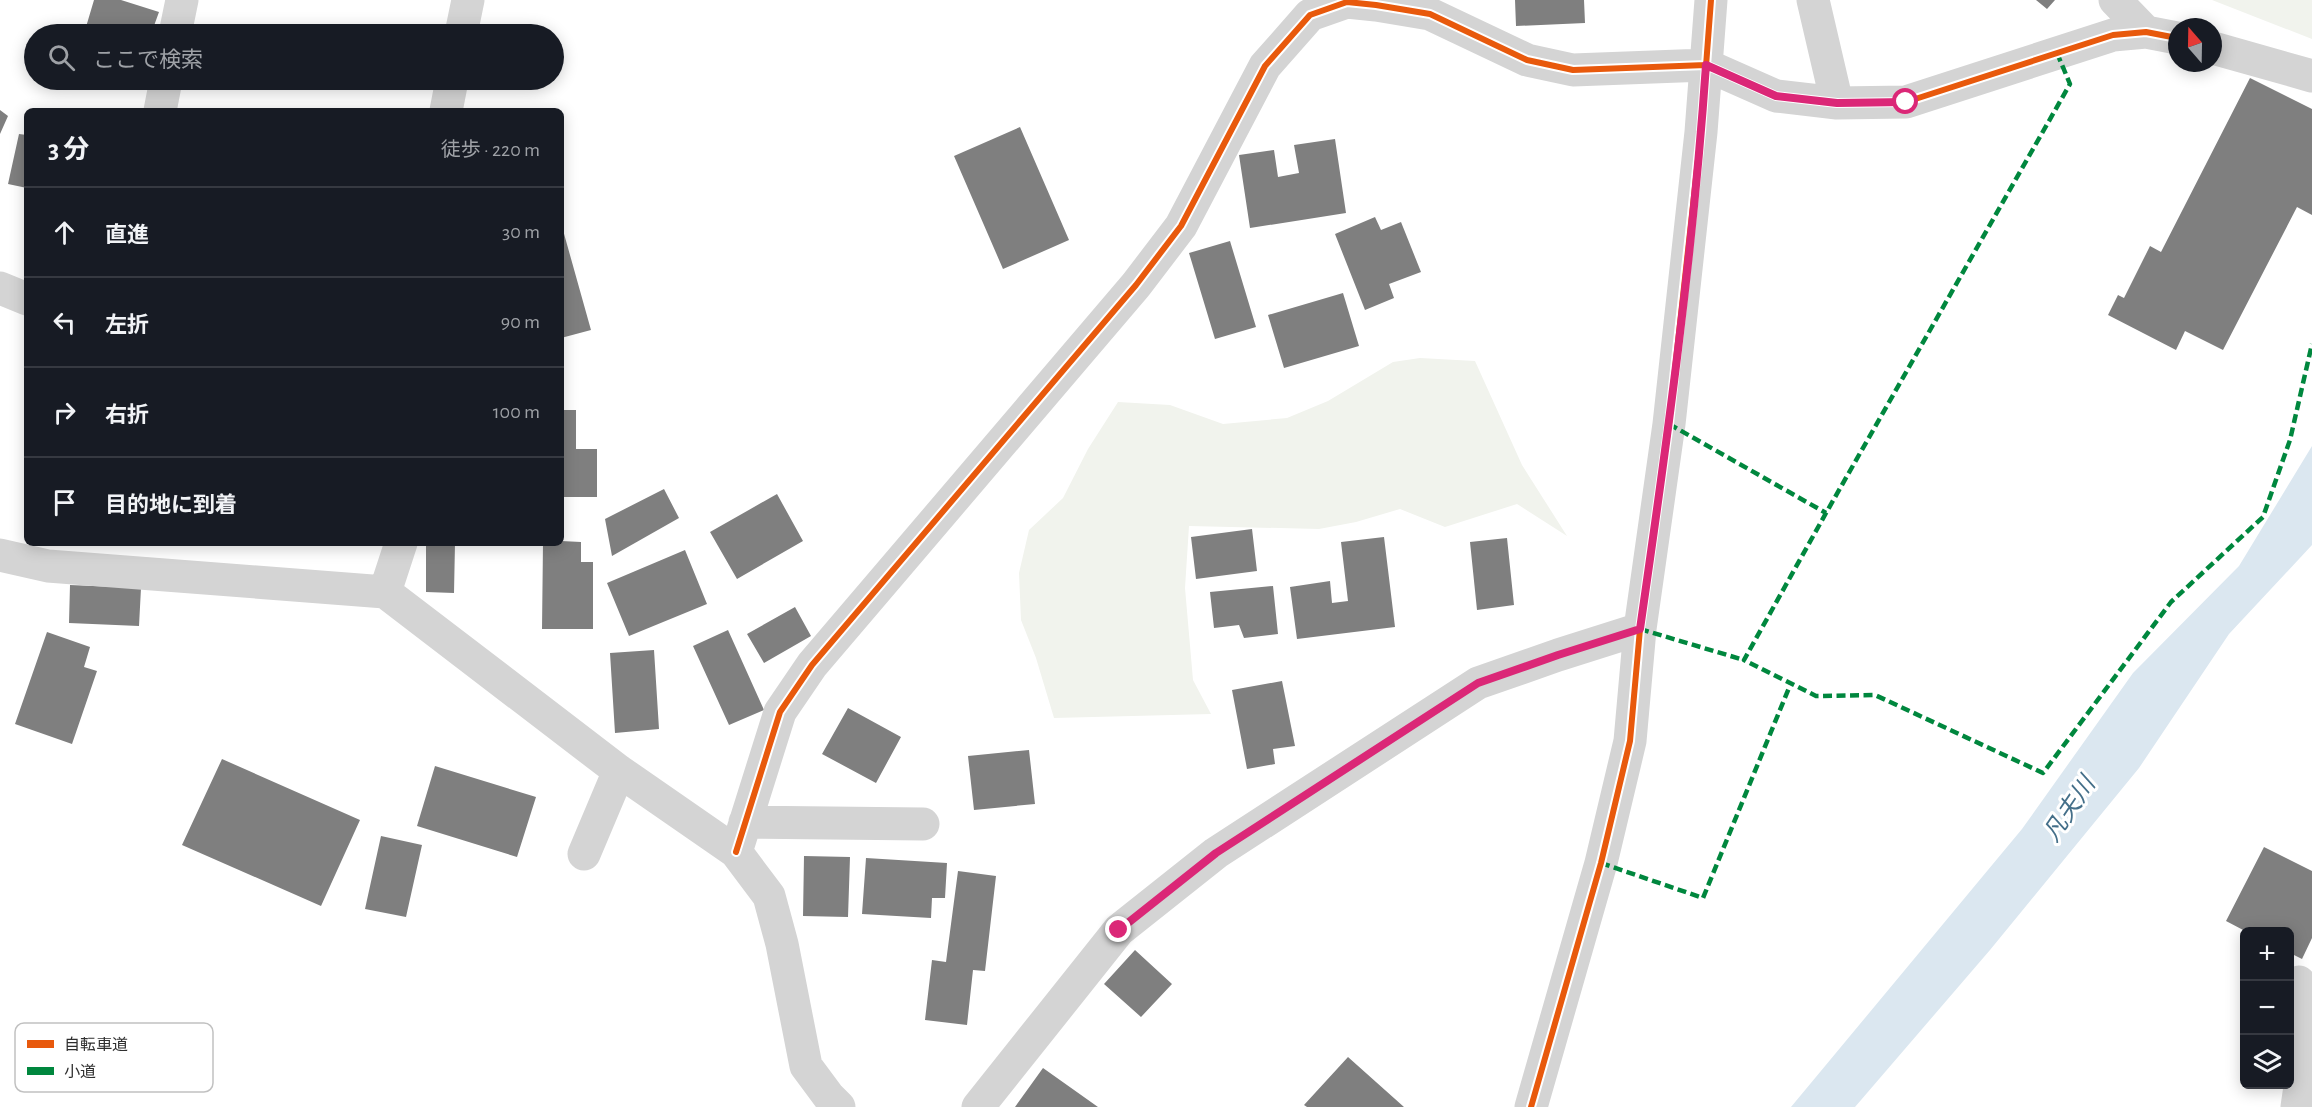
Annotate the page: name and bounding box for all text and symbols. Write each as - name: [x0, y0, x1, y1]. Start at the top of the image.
- north arrow: [2168, 18, 2222, 72]
- search box: [24, 24, 564, 90]
- icon: search: [45, 41, 78, 74]
- text: ここで検索: [93, 49, 203, 71]
- route start: [1892, 88, 1918, 114]
- text: 3 分: [48, 137, 89, 163]
- text: 徒歩 · 220 m: [441, 140, 540, 160]
- icon: ahead: [48, 216, 81, 249]
- text: 30 m: [502, 222, 540, 242]
- text: 直進: [105, 224, 149, 246]
- icon: left: [48, 306, 81, 339]
- text: 90 m: [501, 312, 540, 332]
- text: 左折: [105, 314, 149, 336]
- icon: right: [48, 396, 81, 429]
- text: 100 m: [493, 402, 540, 422]
- text: 右折: [105, 404, 149, 426]
- icon: arrive: [48, 486, 81, 519]
- text: 目的地に到着: [105, 494, 237, 516]
- water label: 凡夫川: [2038, 769, 2102, 846]
- route end: [1105, 916, 1131, 942]
- map controls: [2240, 927, 2294, 1089]
- button: +: [2240, 927, 2294, 981]
- button: −: [2240, 981, 2294, 1035]
- legend: [15, 1023, 213, 1092]
- button: layers: [2240, 1035, 2294, 1089]
- text: 自転車道: [64, 1036, 128, 1053]
- text: 小道: [64, 1063, 96, 1080]

